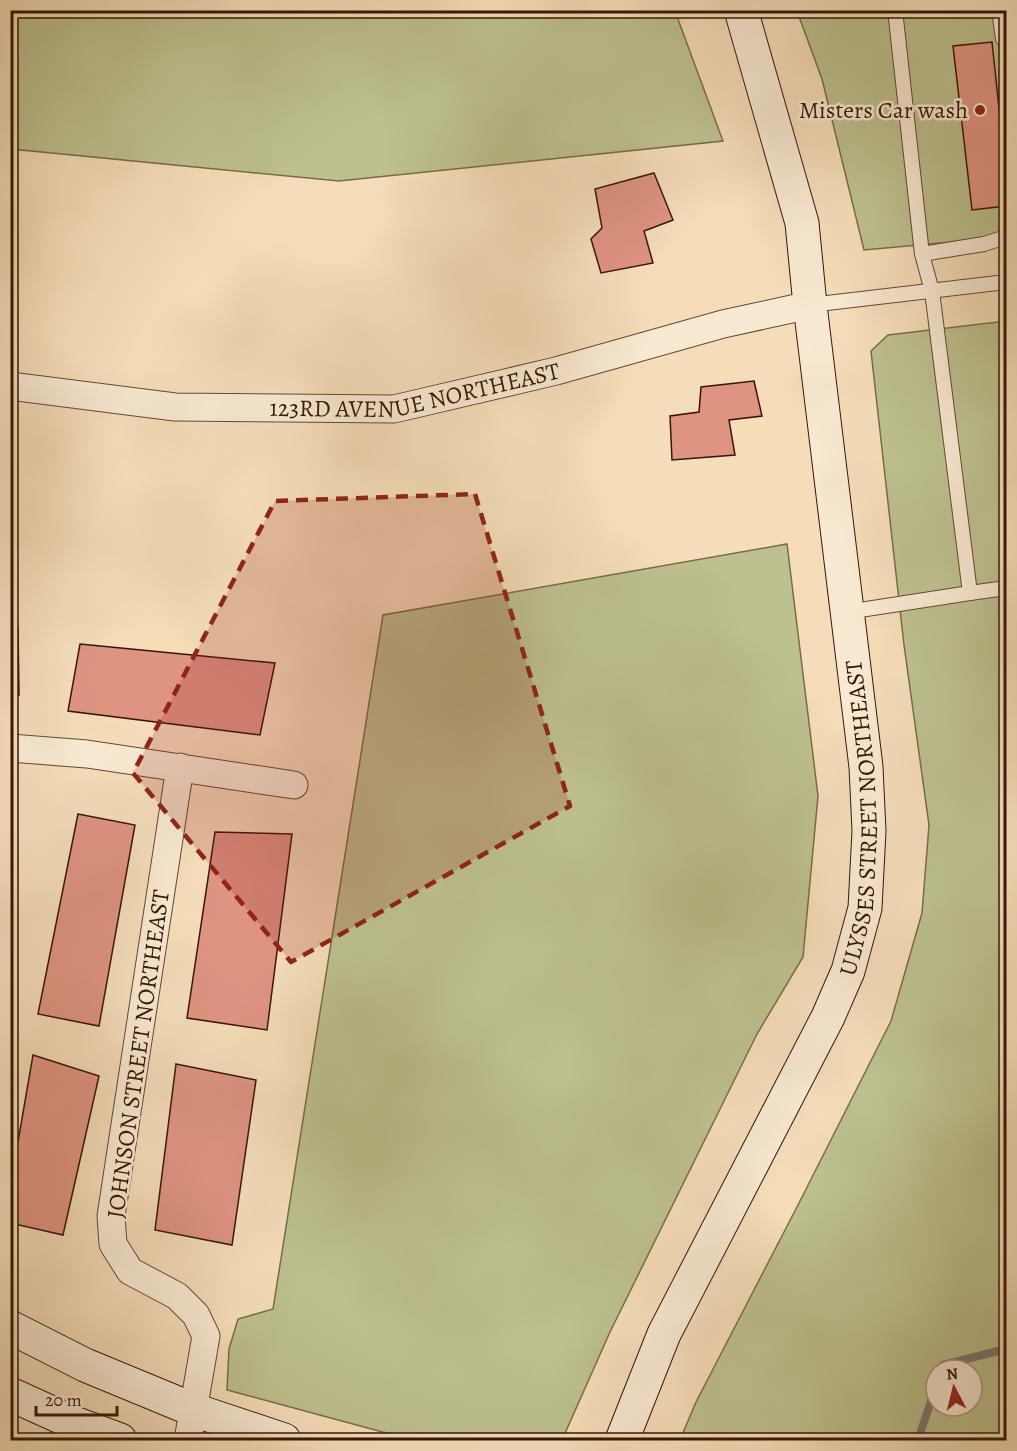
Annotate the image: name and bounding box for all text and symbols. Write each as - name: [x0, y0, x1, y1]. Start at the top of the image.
- place label: Misters Car wash: [799, 94, 968, 126]
- marker: Misters Car wash: [973, 103, 987, 117]
- street label: 123RD AVENUE NORTHEAST: [269, 355, 563, 425]
- street label: ULYSSES STREET NORTHEAST: [831, 658, 885, 979]
- street label: JOHNSON STREET NORTHEAST: [99, 888, 177, 1220]
- north arrow: [924, 1358, 984, 1418]
- text: N: [945, 1362, 960, 1386]
- scale bar: [36, 1379, 117, 1417]
- text: 20 m: [45, 1388, 82, 1412]

